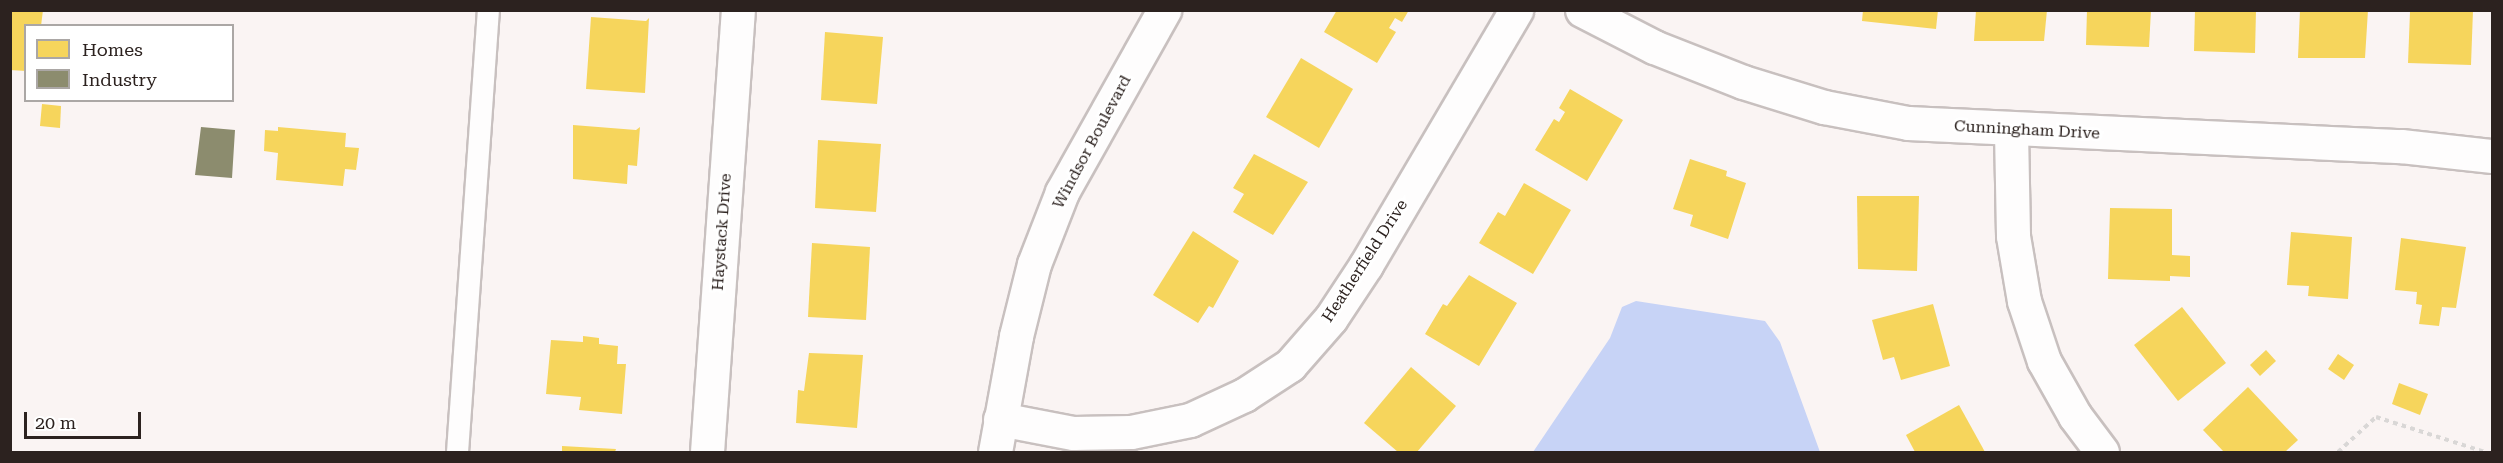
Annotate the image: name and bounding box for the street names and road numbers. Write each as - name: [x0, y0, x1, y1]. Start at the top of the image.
- street label: Windsor Boulevard: [1049, 72, 1135, 212]
- street label: Cunningham Drive: [1954, 117, 2100, 143]
- street label: Haystack Drive: [708, 173, 736, 291]
- street label: Heatherfield Drive: [1318, 196, 1412, 326]

